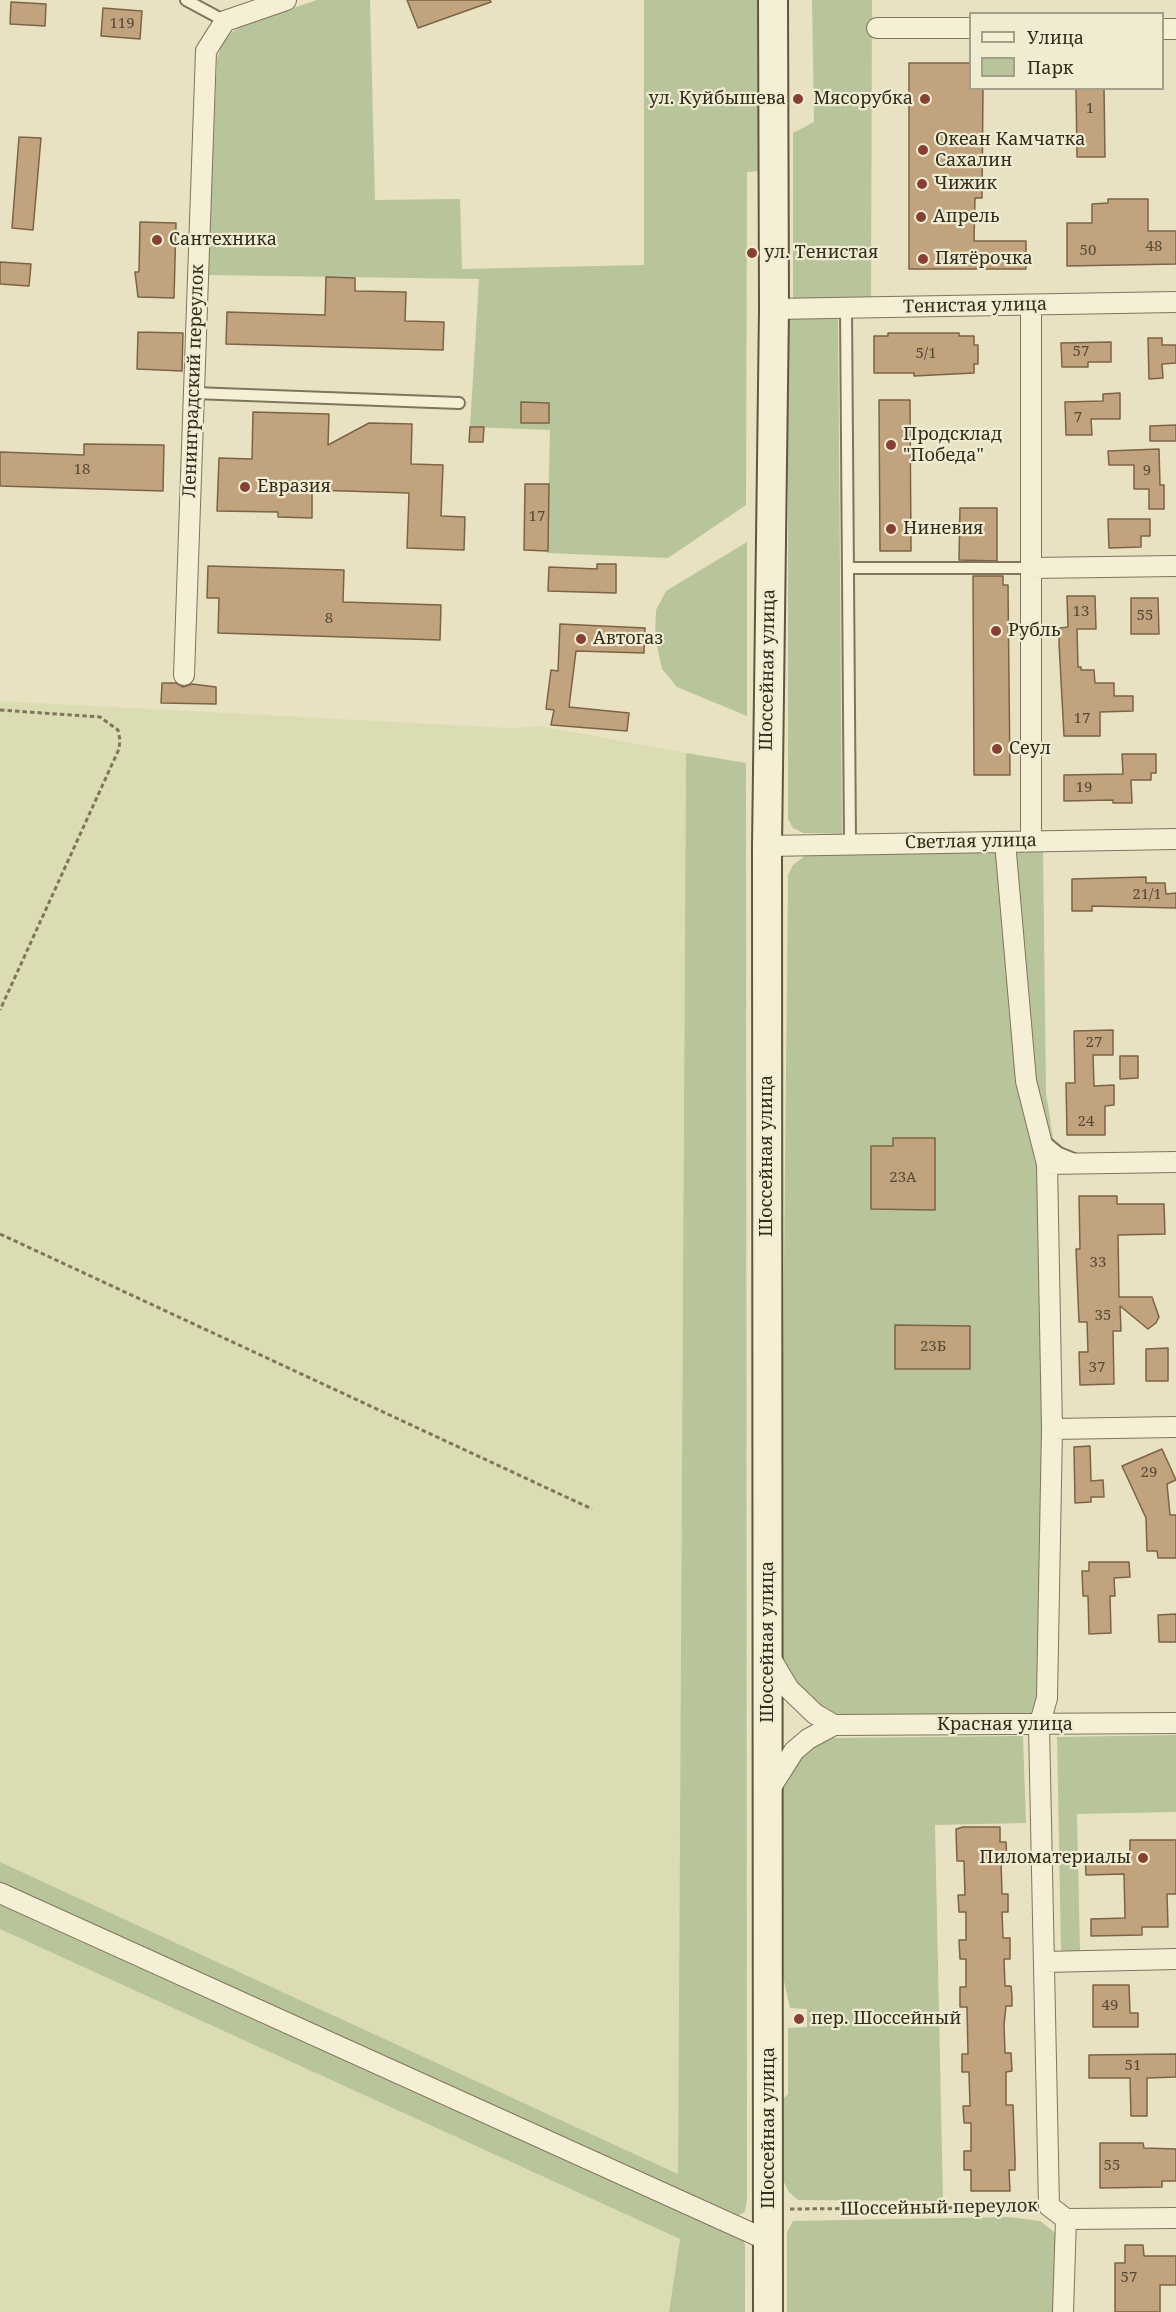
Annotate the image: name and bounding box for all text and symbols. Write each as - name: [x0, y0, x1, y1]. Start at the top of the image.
- legend: [969, 12, 1164, 90]
- house number: 119: [109, 15, 135, 33]
- text: Улица: [1027, 25, 1084, 49]
- text: Парк: [1027, 55, 1074, 79]
- place label: ул. Куйбышева: [648, 88, 786, 110]
- place label: Мясорубка: [813, 88, 913, 110]
- marker: ул. Куйбышева: [791, 92, 805, 106]
- marker: Мясорубка: [918, 92, 932, 106]
- house number: 1: [1086, 100, 1094, 118]
- place label: Океан Камчатка Сахалин: [935, 129, 1085, 172]
- marker: Океан Камчатка Сахалин: [916, 143, 930, 157]
- place label: Чижик: [934, 173, 997, 195]
- marker: Чижик: [915, 177, 929, 191]
- place label: Апрель: [933, 206, 999, 228]
- marker: Апрель: [914, 210, 928, 224]
- place label: Сантехника: [169, 229, 277, 251]
- marker: Сантехника: [150, 233, 164, 247]
- house number: 48: [1146, 238, 1162, 256]
- place label: ул. Тенистая: [764, 242, 878, 264]
- house number: 50: [1080, 242, 1096, 260]
- marker: ул. Тенистая: [745, 246, 759, 260]
- place label: Пятёрочка: [935, 248, 1033, 270]
- marker: Пятёрочка: [916, 252, 930, 266]
- street label: Ленинградский переулок: [179, 264, 209, 498]
- street label: Тенистая улица: [903, 294, 1047, 318]
- house number: 57: [1073, 343, 1089, 361]
- house number: 5/1: [915, 345, 937, 363]
- house number: 7: [1074, 409, 1082, 427]
- place label: Продсклад "Победа": [903, 424, 1002, 466]
- marker: Продсклад "Победа": [884, 438, 898, 452]
- house number: 18: [74, 461, 90, 479]
- house number: 9: [1143, 462, 1151, 480]
- place label: Евразия: [257, 476, 331, 498]
- marker: Евразия: [238, 480, 252, 494]
- house number: 17: [529, 508, 545, 526]
- place label: Ниневия: [903, 518, 984, 540]
- marker: Ниневия: [884, 522, 898, 536]
- street label: Шоссейная улица: [756, 589, 780, 751]
- house number: 13: [1073, 603, 1089, 621]
- house number: 55: [1137, 607, 1153, 625]
- house number: 8: [325, 610, 333, 628]
- place label: Рубль: [1008, 620, 1060, 642]
- marker: Рубль: [989, 624, 1003, 638]
- place label: Автогаз: [593, 628, 663, 650]
- marker: Автогаз: [574, 632, 588, 646]
- house number: 17: [1074, 710, 1090, 728]
- place label: Сеул: [1009, 738, 1051, 760]
- marker: Сеул: [990, 742, 1004, 756]
- house number: 19: [1076, 779, 1092, 797]
- street label: Светлая улица: [905, 830, 1037, 854]
- house number: 21/1: [1132, 886, 1162, 904]
- house number: 27: [1086, 1034, 1102, 1052]
- street label: Шоссейная улица: [756, 1075, 778, 1237]
- house number: 24: [1078, 1113, 1094, 1131]
- house number: 23А: [889, 1169, 917, 1187]
- house number: 33: [1090, 1254, 1106, 1272]
- house number: 35: [1095, 1307, 1111, 1325]
- house number: 23Б: [920, 1338, 946, 1356]
- house number: 37: [1089, 1359, 1105, 1377]
- house number: 29: [1141, 1464, 1157, 1482]
- street label: Шоссейная улица: [757, 1561, 779, 1723]
- street label: Красная улица: [937, 1714, 1073, 1736]
- place label: Пиломатериалы: [979, 1847, 1131, 1869]
- marker: Пиломатериалы: [1136, 1851, 1150, 1865]
- house number: 49: [1102, 1997, 1118, 2015]
- place label: пер. Шоссейный: [811, 2008, 961, 2030]
- marker: пер. Шоссейный: [792, 2012, 806, 2026]
- street label: Шоссейная улица: [758, 2047, 780, 2209]
- house number: 51: [1125, 2057, 1141, 2075]
- house number: 55: [1104, 2157, 1120, 2175]
- street label: Шоссейный переулок: [840, 2195, 1038, 2221]
- house number: 57: [1121, 2269, 1137, 2287]

